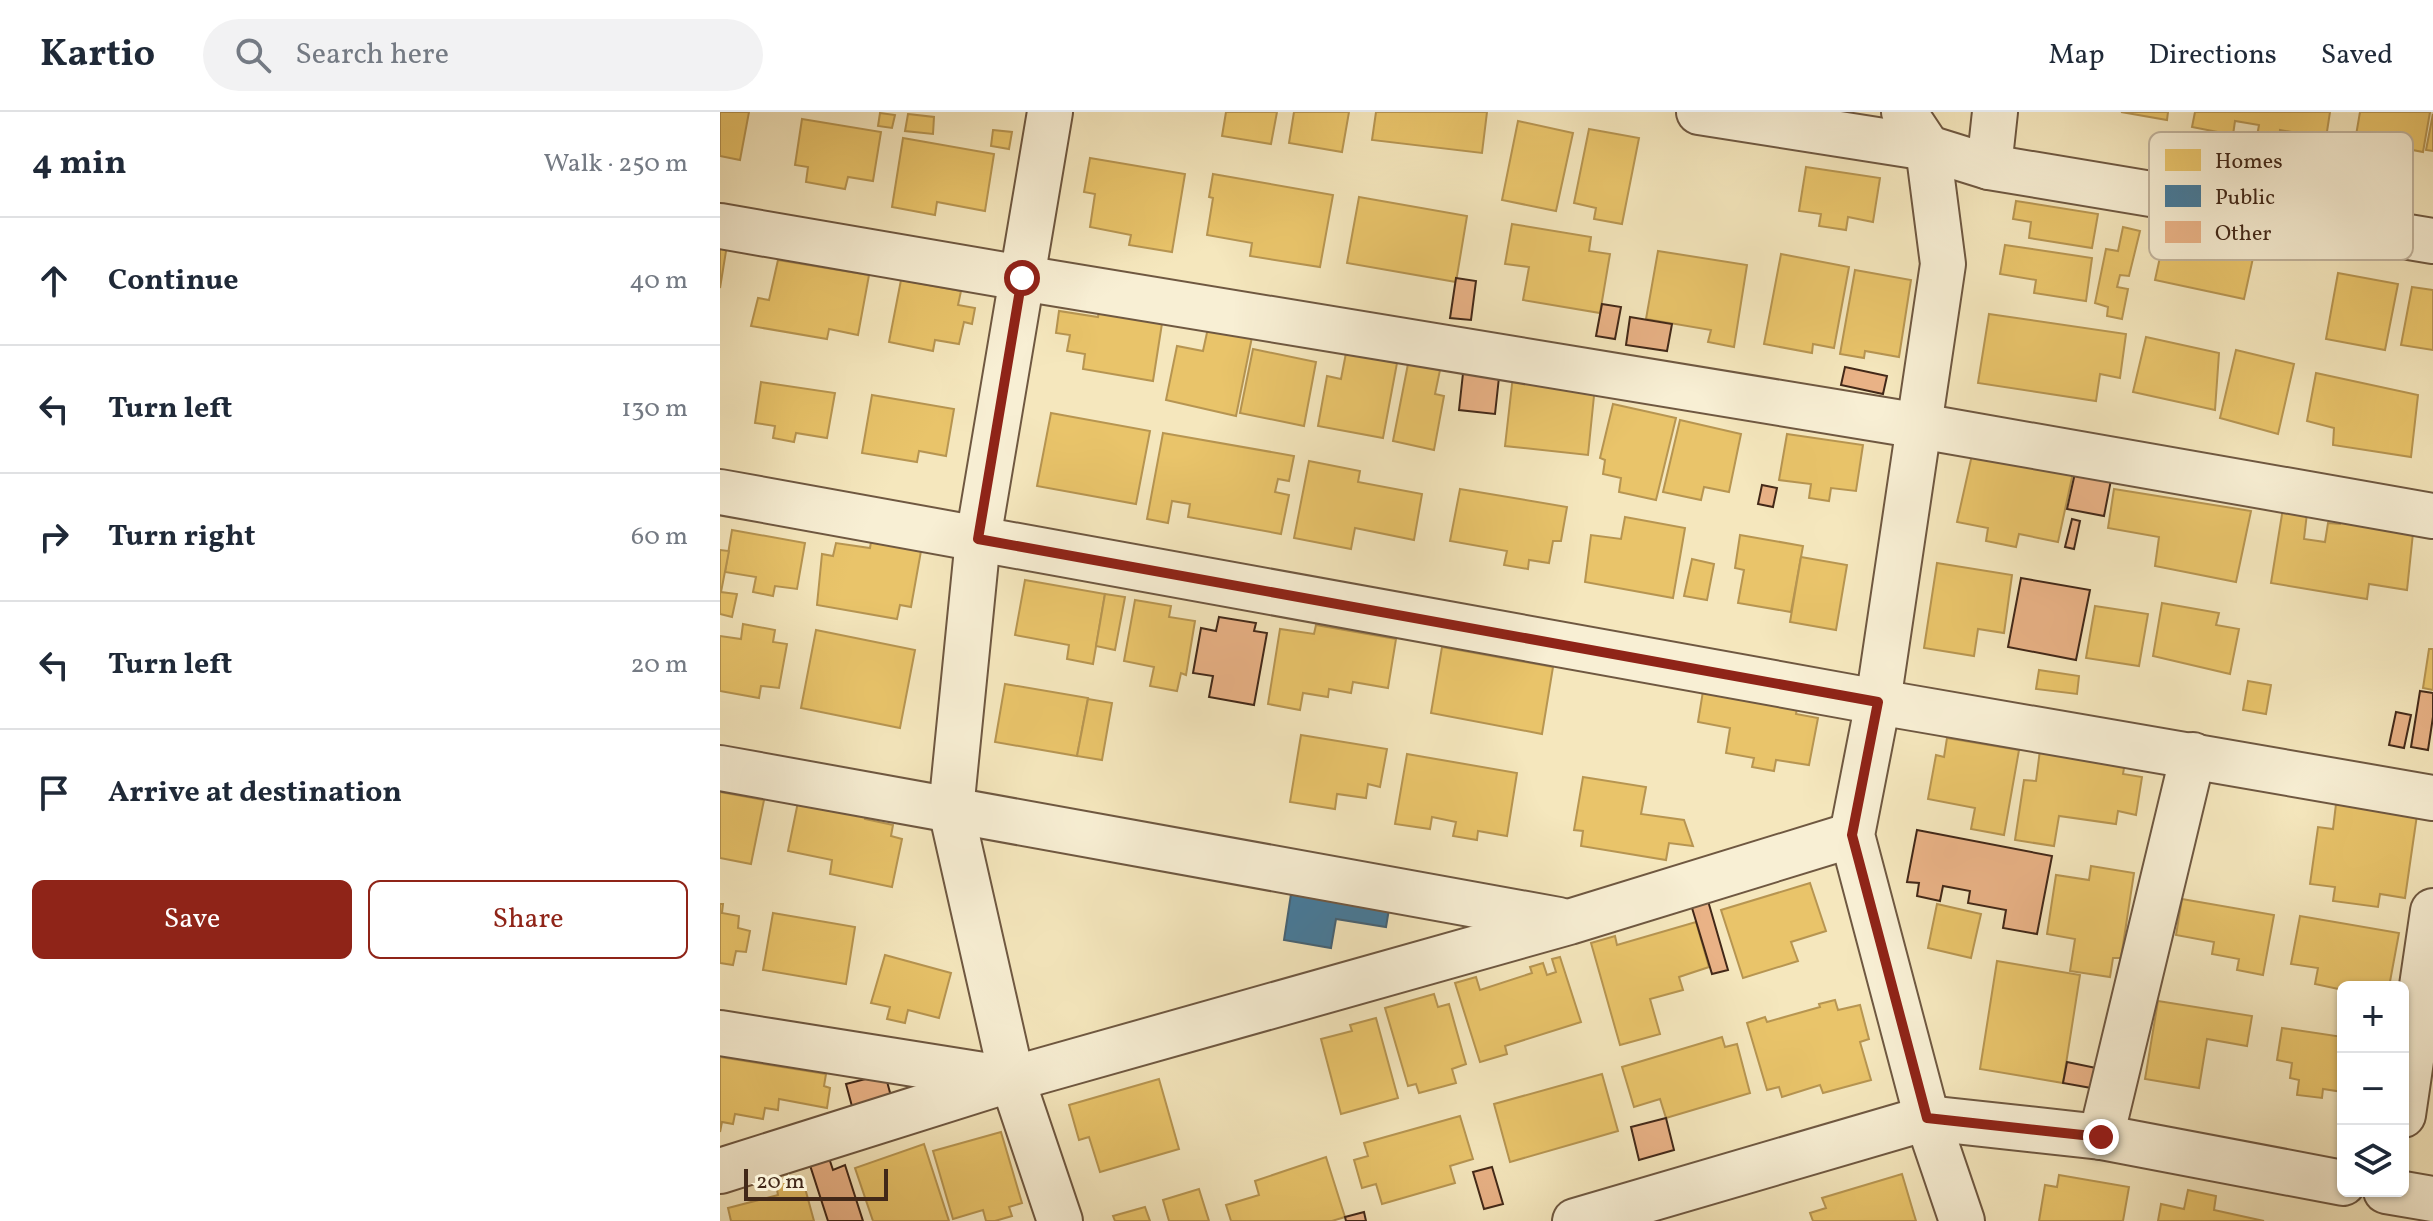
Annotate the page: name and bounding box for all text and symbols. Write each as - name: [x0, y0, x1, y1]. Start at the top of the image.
- search box: [203, 19, 763, 91]
- text: Kartio: [40, 29, 155, 82]
- icon: search: [231, 33, 275, 77]
- text: Search here: [295, 34, 449, 76]
- text: Map: [2049, 36, 2105, 75]
- text: Directions: [2149, 36, 2277, 75]
- text: Saved: [2321, 36, 2393, 75]
- legend: [2149, 132, 2413, 260]
- text: 4 min: [32, 141, 127, 188]
- text: Walk · 250 m: [544, 146, 688, 182]
- text: Homes: [2215, 147, 2283, 178]
- text: Public: [2215, 183, 2275, 214]
- text: Other: [2215, 219, 2272, 250]
- icon: ahead: [32, 259, 76, 303]
- text: Continue: [108, 260, 239, 302]
- route start: [1004, 260, 1040, 296]
- text: 40 m: [629, 263, 688, 299]
- icon: left: [32, 387, 76, 431]
- text: Turn left: [108, 388, 232, 430]
- text: 130 m: [621, 391, 688, 427]
- icon: right: [32, 515, 76, 559]
- text: Turn right: [108, 516, 256, 558]
- text: 60 m: [631, 519, 688, 555]
- icon: left: [32, 643, 76, 687]
- text: Turn left: [108, 644, 232, 686]
- text: 20 m: [630, 647, 688, 683]
- icon: arrive: [32, 771, 76, 815]
- text: Arrive at destination: [108, 772, 402, 814]
- button: Save: [32, 880, 352, 959]
- button: Share: [368, 880, 688, 959]
- map controls: [2337, 981, 2409, 1197]
- button: +: [2337, 981, 2409, 1053]
- button: −: [2337, 1053, 2409, 1125]
- route end: [2083, 1119, 2119, 1155]
- button: layers: [2337, 1125, 2409, 1197]
- scale bar: [744, 1165, 888, 1201]
- text: 20 m: [756, 1167, 805, 1198]

